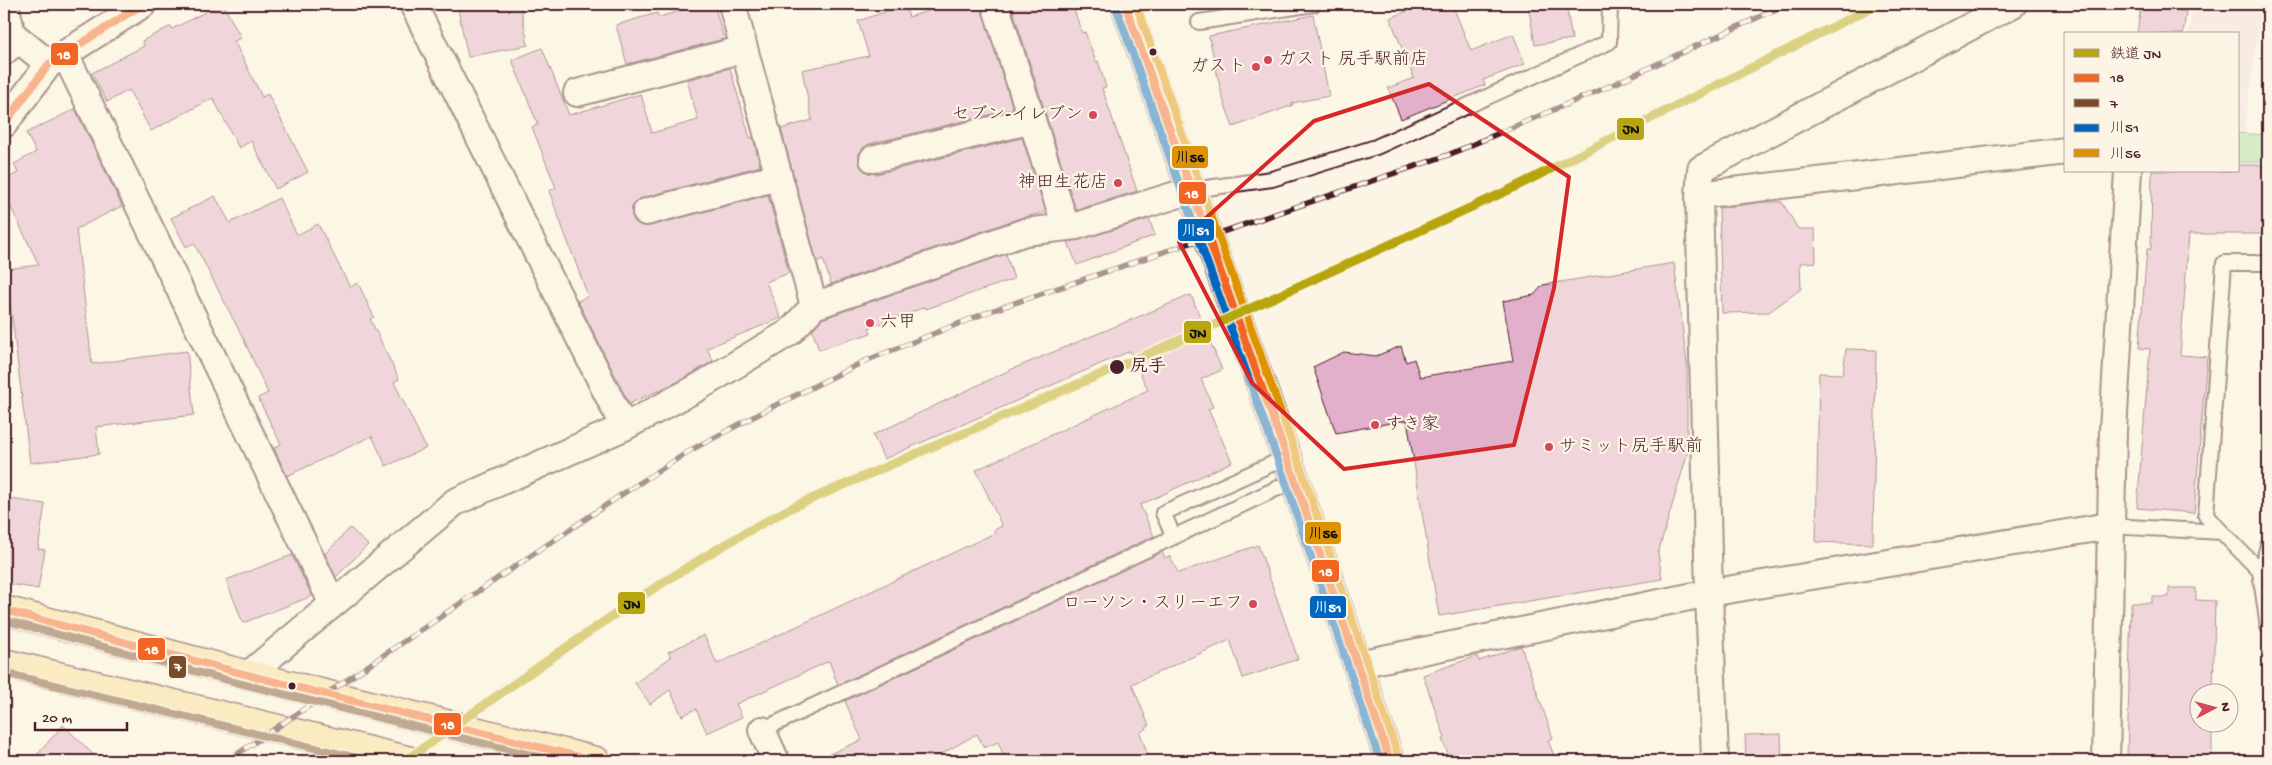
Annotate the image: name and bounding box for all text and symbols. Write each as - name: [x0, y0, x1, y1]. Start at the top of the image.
- legend: [2064, 32, 2240, 172]
- line badge: 18: [50, 42, 79, 66]
- text: 鉄道 JN: [2110, 46, 2161, 64]
- unlabelled marker: [1148, 47, 1158, 57]
- text: 18: [56, 48, 71, 65]
- place label: ガスト 尻手駅前店: [1278, 49, 1428, 71]
- marker: ガスト 尻手駅前店: [1262, 54, 1274, 66]
- place label: ガスト: [1190, 57, 1246, 78]
- marker: ガスト: [1250, 61, 1262, 73]
- text: 18: [2109, 70, 2124, 88]
- text: 7: [2109, 96, 2119, 114]
- place label: セブン-イレブン: [951, 104, 1083, 126]
- marker: セブン-イレブン: [1087, 109, 1099, 121]
- line badge: JN: [1616, 117, 1645, 141]
- text: 川51: [2110, 120, 2139, 138]
- text: JN: [1622, 122, 1639, 139]
- line badge: 川56: [1171, 145, 1209, 169]
- text: 川56: [2110, 146, 2141, 164]
- text: 川56: [1176, 151, 1205, 168]
- place label: 神田生花店: [1018, 172, 1108, 194]
- marker: 神田生花店: [1112, 177, 1124, 189]
- line badge: 18: [1178, 181, 1207, 205]
- text: 18: [1184, 187, 1199, 204]
- line badge: 川51: [1177, 218, 1215, 242]
- text: 川51: [1182, 224, 1210, 241]
- place label: 六甲: [880, 313, 916, 334]
- marker: 六甲: [864, 317, 876, 329]
- line badge: JN: [1183, 320, 1212, 344]
- text: JN: [1189, 326, 1206, 343]
- place label: 尻手: [1130, 356, 1166, 378]
- marker: 尻手: [1108, 358, 1126, 376]
- place label: すき家: [1385, 414, 1439, 436]
- marker: すき家: [1369, 419, 1381, 431]
- place label: サミット尻手駅前: [1559, 436, 1703, 458]
- marker: サミット尻手駅前: [1543, 441, 1555, 453]
- line badge: 川56: [1304, 521, 1342, 545]
- text: 川56: [1309, 527, 1338, 544]
- line badge: 18: [1311, 559, 1340, 583]
- text: 18: [1318, 565, 1333, 582]
- line badge: JN: [617, 591, 646, 615]
- place label: ローソン・スリーエフ: [1063, 594, 1243, 615]
- line badge: 川51: [1309, 595, 1347, 619]
- text: JN: [623, 597, 640, 614]
- marker: ローソン・スリーエフ: [1247, 598, 1259, 610]
- text: 川51: [1314, 601, 1342, 618]
- line badge: 18: [137, 637, 166, 661]
- text: 18: [144, 643, 159, 660]
- line badge: 7: [168, 655, 187, 679]
- text: 7: [173, 660, 182, 677]
- unlabelled marker: [287, 681, 297, 691]
- north arrow: [2190, 682, 2240, 732]
- scale bar: [35, 700, 128, 732]
- text: N: [2216, 701, 2233, 712]
- text: 20 m: [42, 710, 72, 728]
- line badge: 18: [433, 712, 462, 736]
- text: 18: [440, 718, 455, 735]

